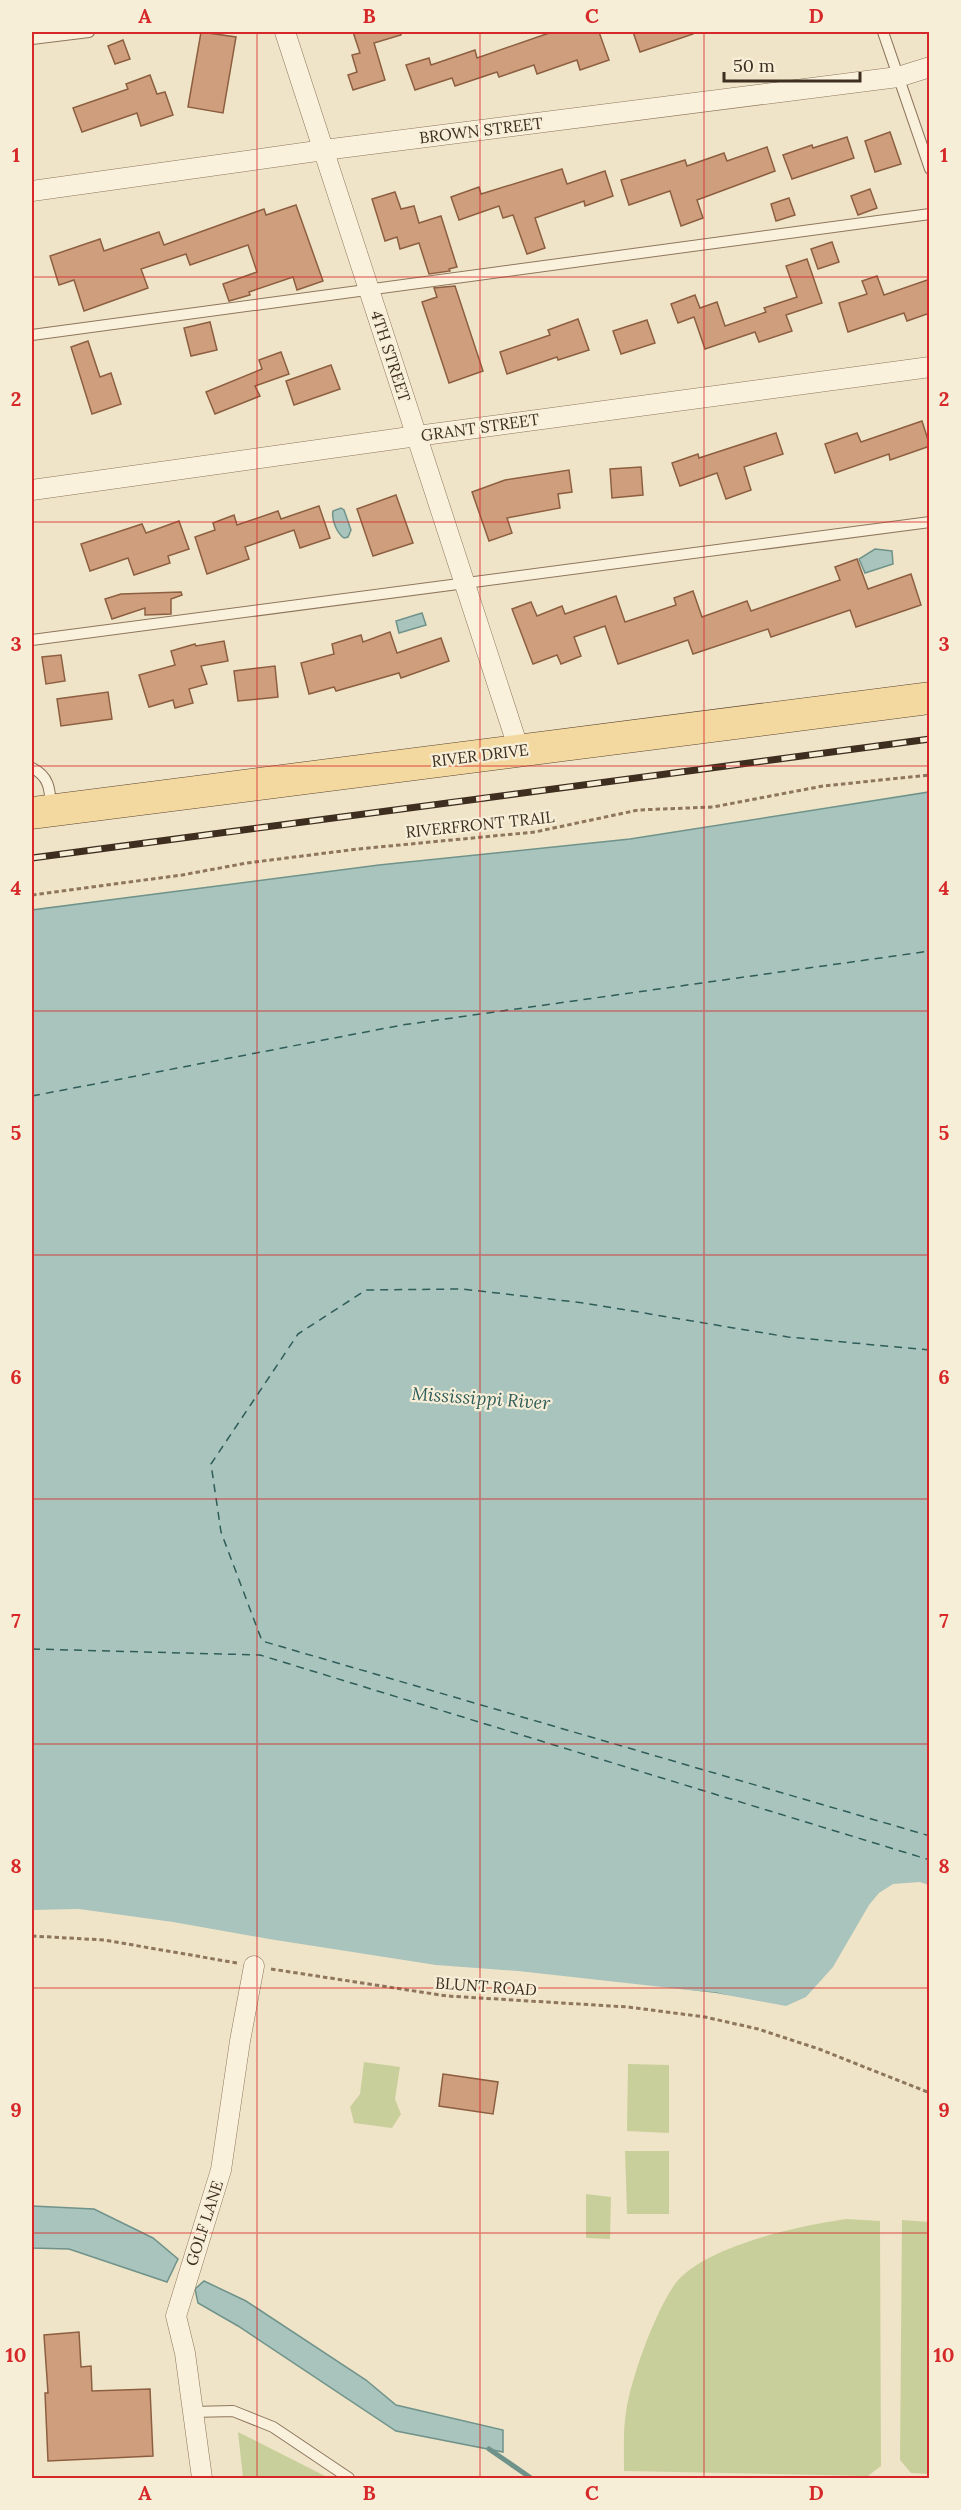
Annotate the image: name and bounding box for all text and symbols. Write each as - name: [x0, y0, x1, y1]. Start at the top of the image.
- text: A: [138, 3, 152, 28]
- text: B: [362, 3, 376, 28]
- text: C: [585, 3, 599, 28]
- text: D: [808, 3, 824, 28]
- scale bar: [724, 45, 860, 83]
- text: 50 m: [733, 54, 775, 77]
- street label: BROWN STREET: [418, 113, 544, 147]
- text: 1: [12, 142, 20, 167]
- text: 1: [940, 142, 948, 167]
- street label: 4TH STREET: [367, 308, 415, 404]
- text: 2: [11, 386, 21, 411]
- text: 2: [939, 386, 949, 411]
- street label: GRANT STREET: [420, 409, 540, 445]
- text: 3: [10, 631, 22, 656]
- text: 3: [938, 631, 950, 656]
- street label: RIVER DRIVE: [430, 739, 530, 771]
- street label: RIVERFRONT TRAIL: [405, 806, 555, 842]
- text: 4: [11, 875, 22, 900]
- text: 4: [939, 875, 950, 900]
- text: 5: [11, 1120, 22, 1145]
- text: 5: [939, 1120, 950, 1145]
- text: 6: [10, 1364, 22, 1389]
- text: 6: [938, 1364, 950, 1389]
- water label: Mississippi River: [411, 1382, 552, 1414]
- text: 7: [11, 1608, 21, 1633]
- text: 7: [939, 1608, 949, 1633]
- text: 8: [10, 1853, 22, 1878]
- text: 8: [938, 1853, 950, 1878]
- street label: BLUNT ROAD: [434, 1972, 538, 2000]
- text: 9: [10, 2097, 22, 2122]
- text: 9: [938, 2097, 950, 2122]
- street label: GOLF LANE: [181, 2178, 227, 2268]
- text: 10: [6, 2342, 26, 2367]
- text: 10: [934, 2342, 954, 2367]
- text: A: [138, 2480, 152, 2505]
- text: B: [362, 2480, 376, 2505]
- text: C: [585, 2480, 599, 2505]
- text: D: [808, 2480, 824, 2505]

